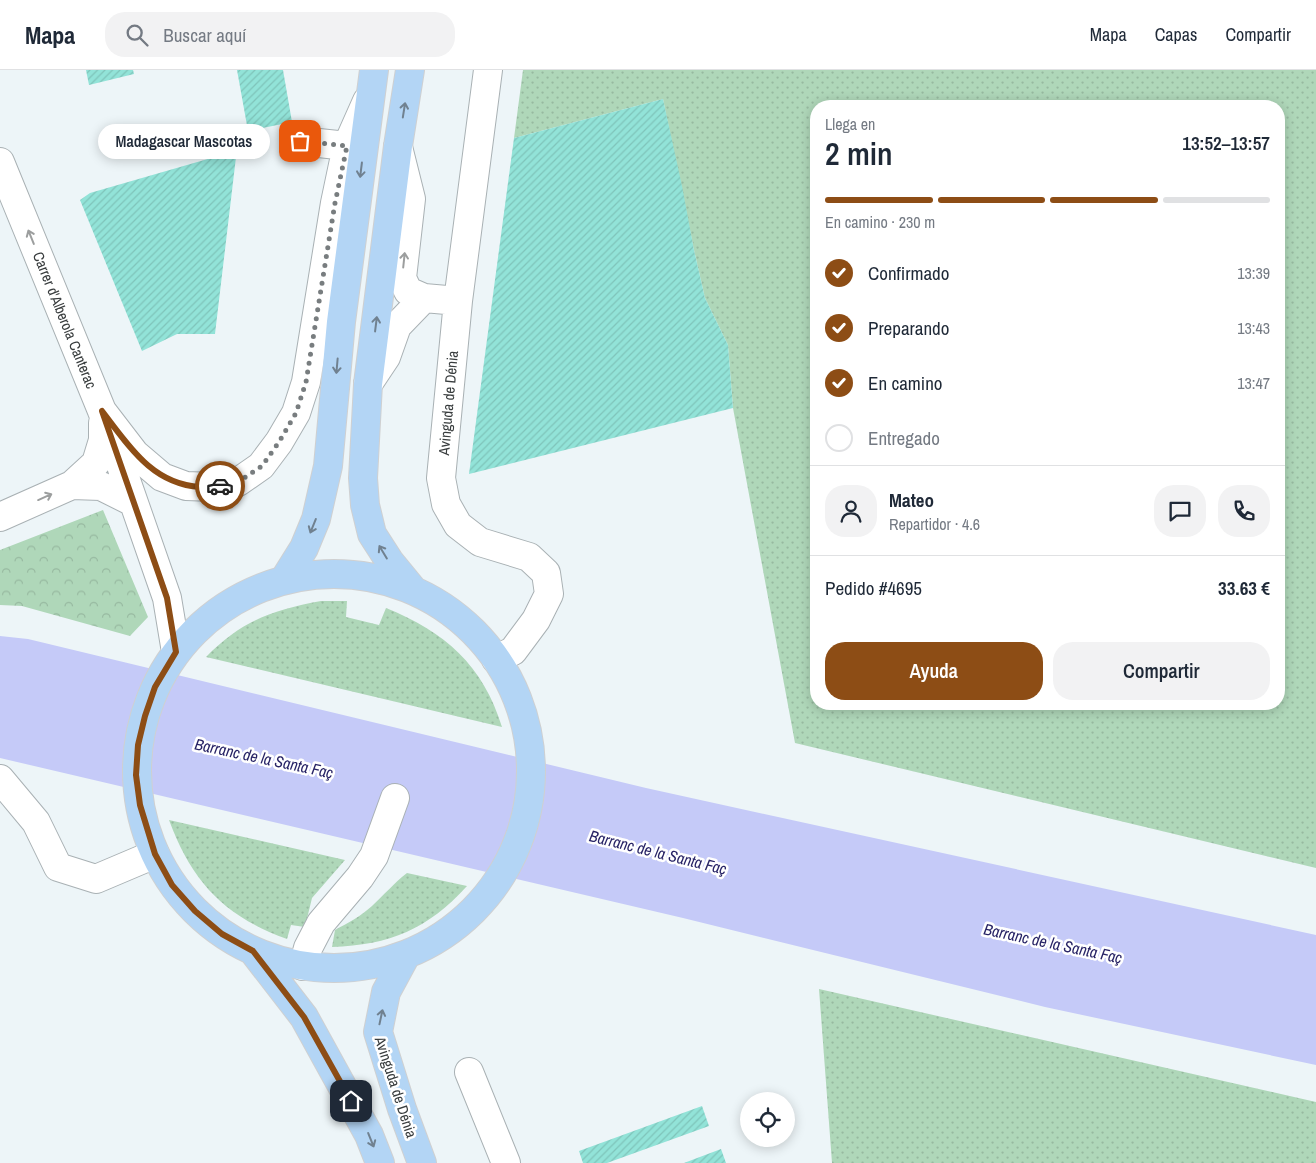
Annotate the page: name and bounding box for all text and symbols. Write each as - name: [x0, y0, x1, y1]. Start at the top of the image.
- search box: [105, 12, 455, 57]
- text: Mapa: [25, 19, 75, 51]
- icon: search: [123, 21, 151, 49]
- text: Buscar aquí: [163, 22, 246, 48]
- text: Mapa: [1090, 22, 1127, 47]
- text: Capas: [1155, 22, 1197, 47]
- text: Compartir: [1225, 22, 1291, 47]
- one-way arrow: [399, 103, 409, 119]
- text: Llega en: [825, 113, 875, 135]
- pin: [279, 120, 321, 162]
- callout: Madagascar Mascotas: [98, 124, 270, 158]
- icon: bag: [286, 127, 314, 155]
- text: Madagascar Mascotas: [116, 130, 252, 152]
- text: 13:52–13:57: [1182, 130, 1270, 156]
- text: 2 min: [825, 132, 893, 175]
- one-way arrow: [356, 162, 366, 178]
- text: En camino · 230 m: [825, 211, 935, 233]
- one-way arrow: [26, 230, 36, 245]
- street label: Carrer d'Alberola Canterac: [28, 248, 102, 392]
- one-way arrow: [399, 253, 409, 269]
- icon: check: [825, 259, 853, 287]
- text: Confirmado: [868, 260, 949, 286]
- text: 13:39: [1237, 262, 1270, 284]
- icon: check: [825, 314, 853, 342]
- text: Preparando: [868, 315, 949, 341]
- one-way arrow: [371, 316, 381, 332]
- text: 13:43: [1237, 317, 1270, 339]
- street label: Avinguda de Dénia: [433, 350, 463, 457]
- one-way arrow: [332, 358, 342, 374]
- icon: check: [825, 369, 853, 397]
- text: En camino: [868, 370, 942, 396]
- text: 13:47: [1237, 372, 1270, 394]
- text: Entregado: [868, 425, 940, 451]
- courier: [195, 461, 245, 511]
- icon: car: [206, 472, 234, 500]
- button: person: [825, 485, 877, 537]
- button: chat: [1154, 485, 1206, 537]
- button: phone: [1218, 485, 1270, 537]
- text: Mateo: [889, 487, 934, 513]
- one-way arrow: [37, 492, 52, 502]
- text: Repartidor · 4.6: [889, 513, 980, 535]
- one-way arrow: [307, 519, 316, 534]
- one-way arrow: [378, 545, 388, 559]
- text: Pedido #4695: [825, 575, 922, 601]
- text: 33.63 €: [1218, 575, 1270, 601]
- button: Ayuda: [825, 642, 1043, 700]
- button: Compartir: [1053, 642, 1270, 700]
- water label: Barranc de la Santa Faç: [193, 733, 336, 784]
- water label: Barranc de la Santa Faç: [587, 824, 729, 880]
- water label: Barranc de la Santa Faç: [982, 918, 1125, 969]
- one-way arrow: [377, 1009, 386, 1025]
- street label: Avinguda de Dénia: [369, 1033, 422, 1140]
- pin: [330, 1080, 372, 1122]
- icon: home: [337, 1087, 365, 1115]
- map controls: [740, 1092, 795, 1147]
- button: locate: [740, 1092, 795, 1147]
- one-way arrow: [367, 1132, 376, 1147]

